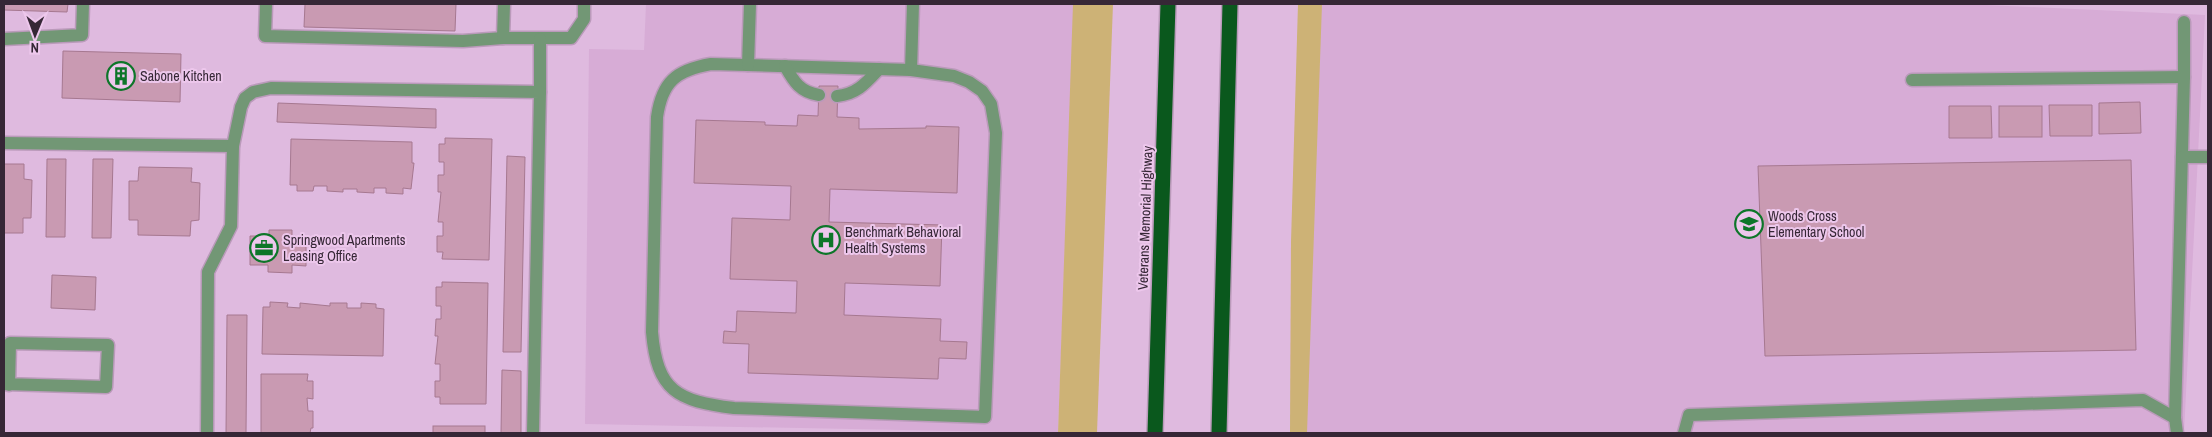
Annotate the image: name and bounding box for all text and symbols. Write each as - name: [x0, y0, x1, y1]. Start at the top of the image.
- north arrow: [10, 10, 60, 60]
- text: N: [30, 39, 39, 57]
- building icon: Sabone Kitchen: [106, 61, 136, 91]
- place label: Sabone Kitchen: [140, 67, 222, 85]
- street label: Veterans Memorial Highway: [1133, 145, 1157, 290]
- place label: Woods Cross Elementary School: [1768, 207, 1864, 241]
- school or university icon: Woods Cross Elementary School: [1734, 209, 1764, 239]
- place label: Benchmark Behavioral Health Systems: [845, 223, 961, 257]
- hospital icon: Benchmark Behavioral Health Systems: [811, 225, 841, 255]
- place label: Springwood Apartments Leasing Office: [283, 231, 406, 265]
- office icon: Springwood Apartments Leasing Office: [249, 233, 279, 263]

